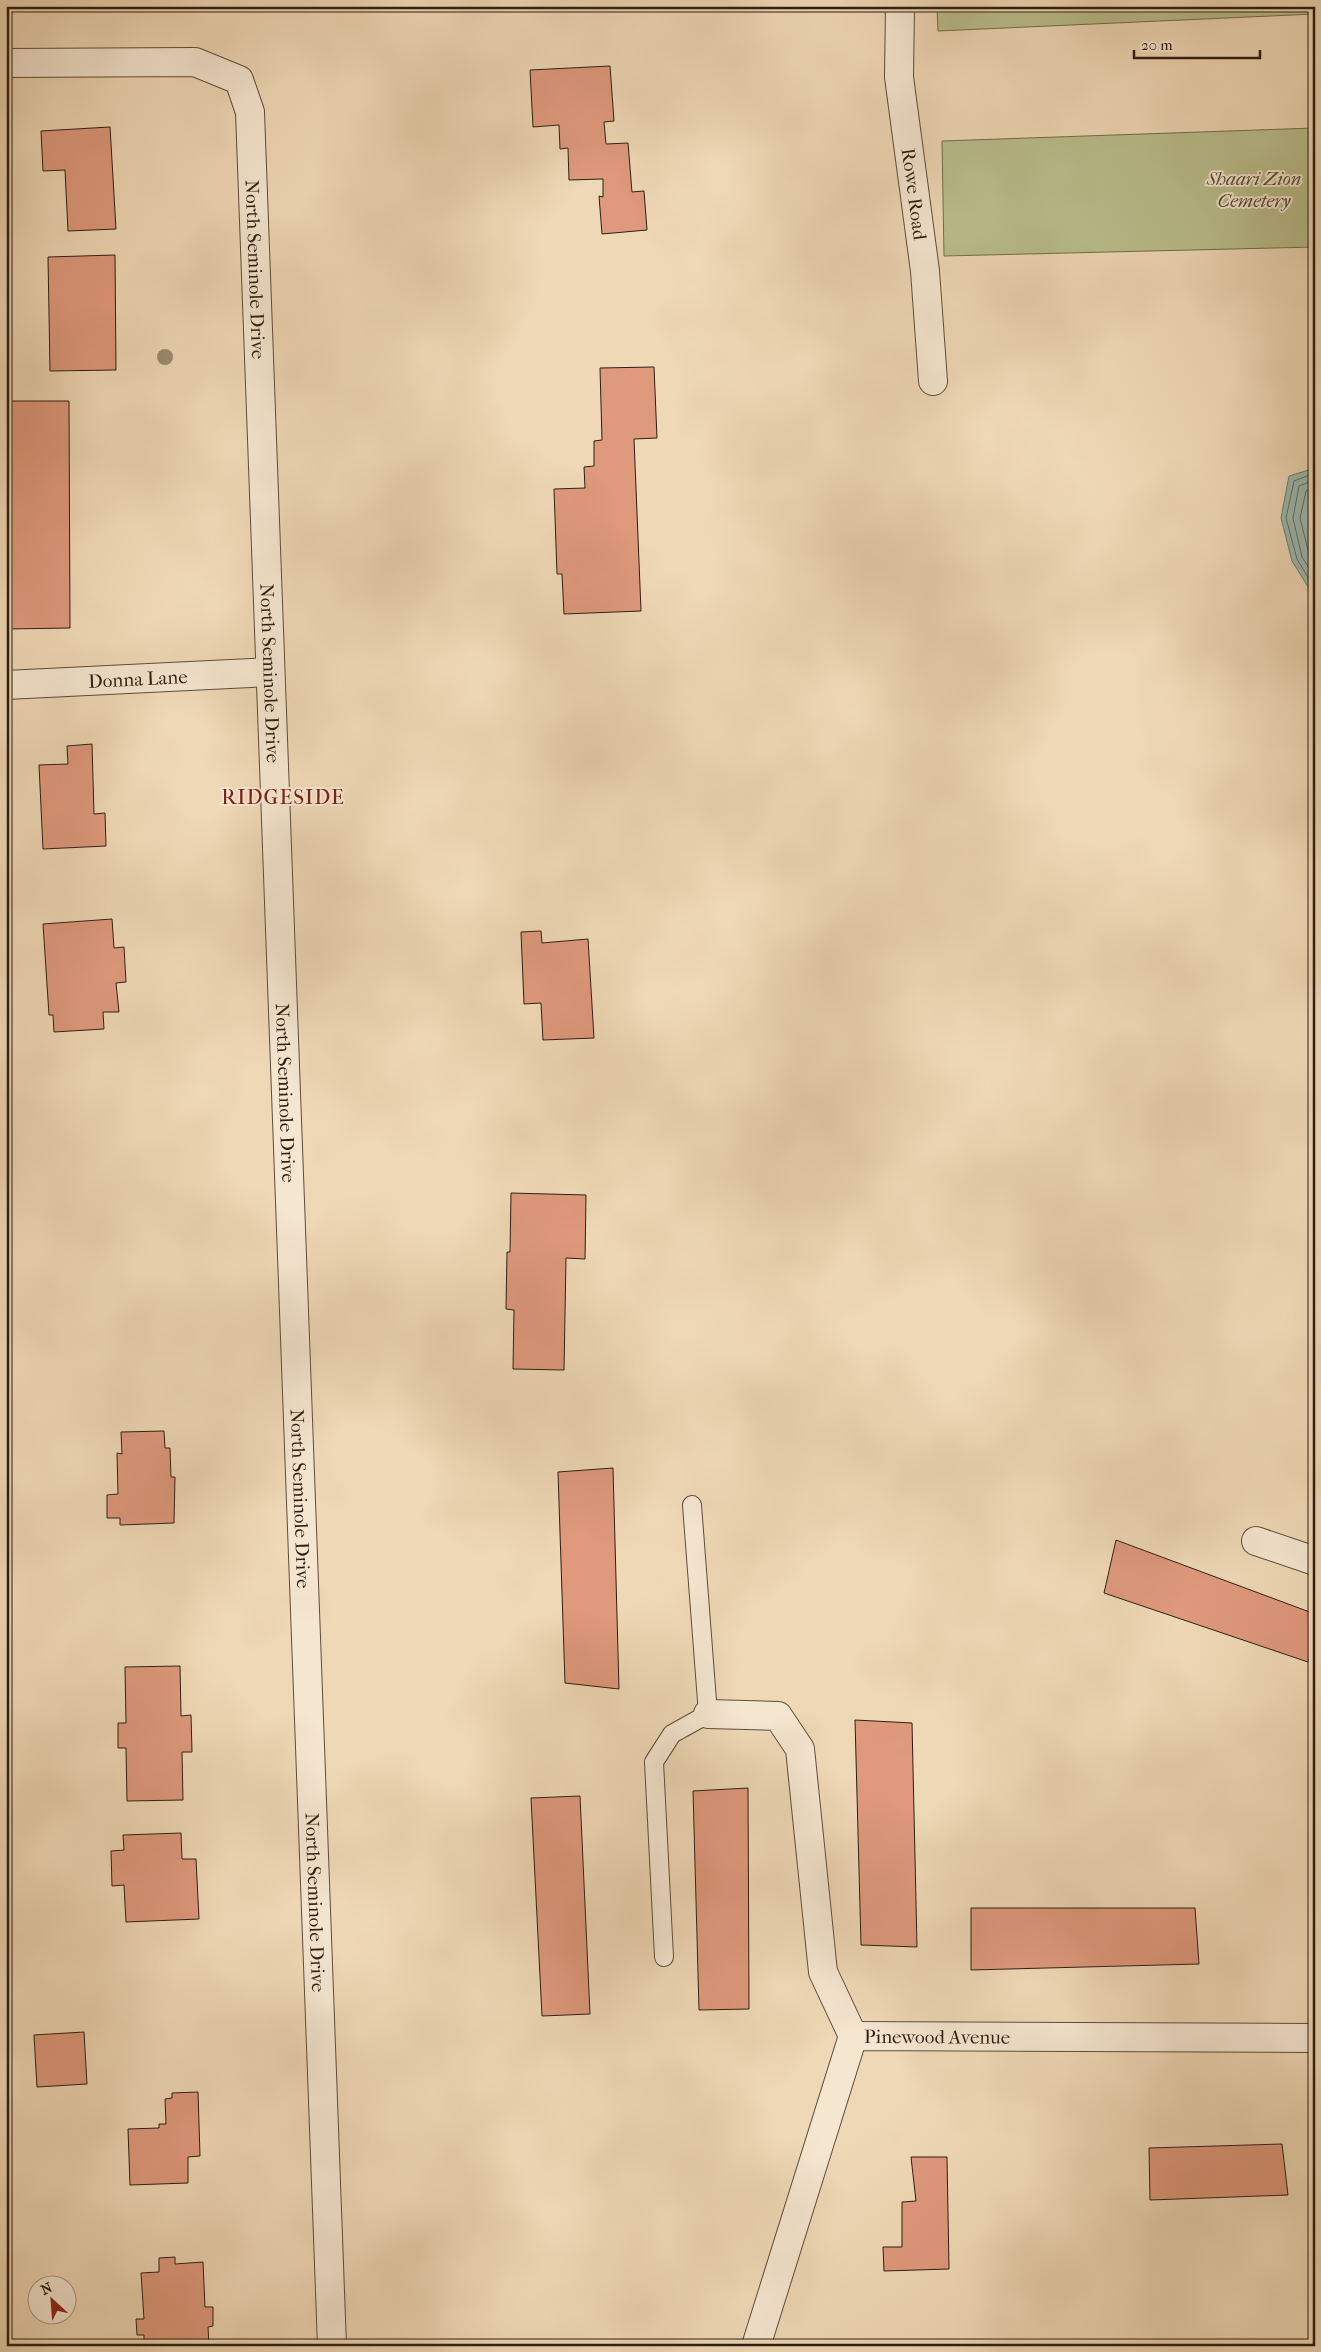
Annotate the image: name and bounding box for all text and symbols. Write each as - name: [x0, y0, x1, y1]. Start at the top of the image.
- scale bar: [1134, 28, 1260, 60]
- text: 20 m: [1141, 36, 1173, 54]
- street label: Rowe Road: [897, 147, 931, 242]
- park label: Shaari Zion Cemetery: [1206, 168, 1301, 212]
- street label: North Seminole Drive: [240, 179, 269, 360]
- street label: North Seminole Drive: [255, 583, 284, 763]
- street label: Donna Lane: [88, 666, 188, 693]
- district label: RIDGESIDE: [221, 785, 345, 809]
- street label: North Seminole Drive: [271, 1003, 299, 1183]
- street label: North Seminole Drive: [286, 1409, 314, 1589]
- street label: North Seminole Drive: [300, 1812, 329, 1993]
- street label: Pinewood Avenue: [864, 2026, 1010, 2049]
- north arrow: [28, 2274, 78, 2324]
- text: N: [38, 2279, 55, 2299]

